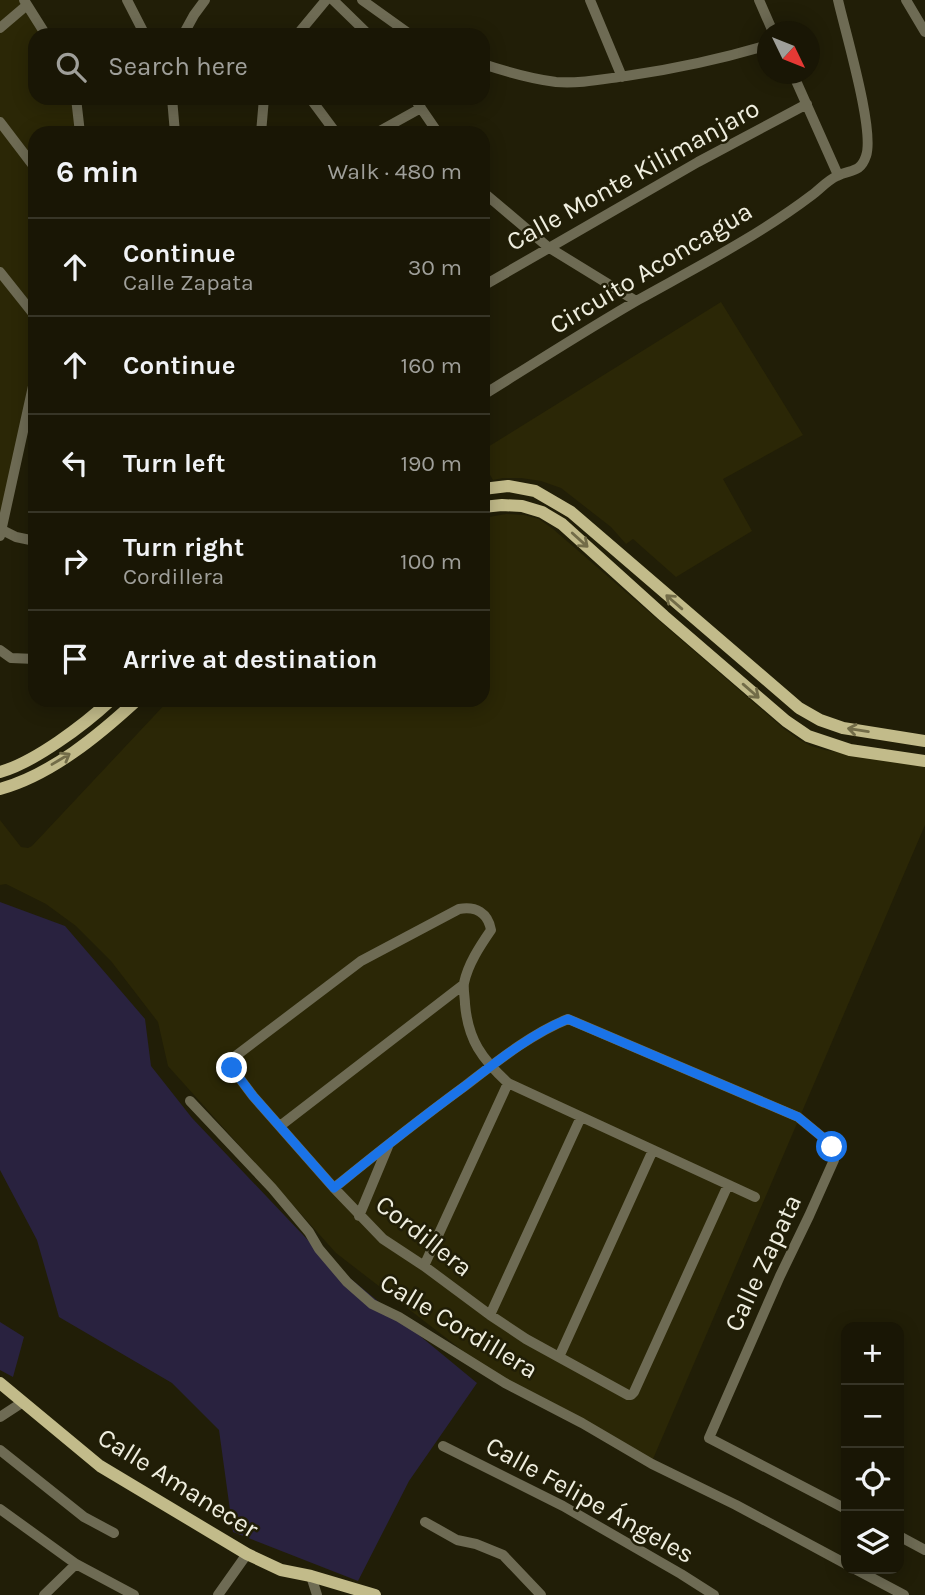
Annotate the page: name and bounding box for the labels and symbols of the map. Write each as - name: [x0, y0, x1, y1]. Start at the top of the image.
- north arrow: [757, 21, 820, 84]
- street label: Calle Monte Kilimanjaro: [501, 92, 765, 258]
- street label: Circuito Aconcagua: [544, 195, 758, 341]
- one-way arrow: [571, 532, 589, 548]
- one-way arrow: [666, 593, 683, 610]
- one-way arrow: [741, 683, 759, 699]
- one-way arrow: [847, 723, 870, 736]
- one-way arrow: [51, 752, 71, 766]
- route end: [216, 1052, 247, 1083]
- route start: [816, 1131, 847, 1162]
- street label: Cordillera: [369, 1189, 479, 1283]
- street label: Calle Zapata: [718, 1190, 808, 1336]
- street label: Calle Cordillera: [374, 1267, 544, 1385]
- street label: Calle Amanecer: [92, 1421, 264, 1545]
- street label: Calle Felipe Ángeles: [480, 1429, 700, 1570]

